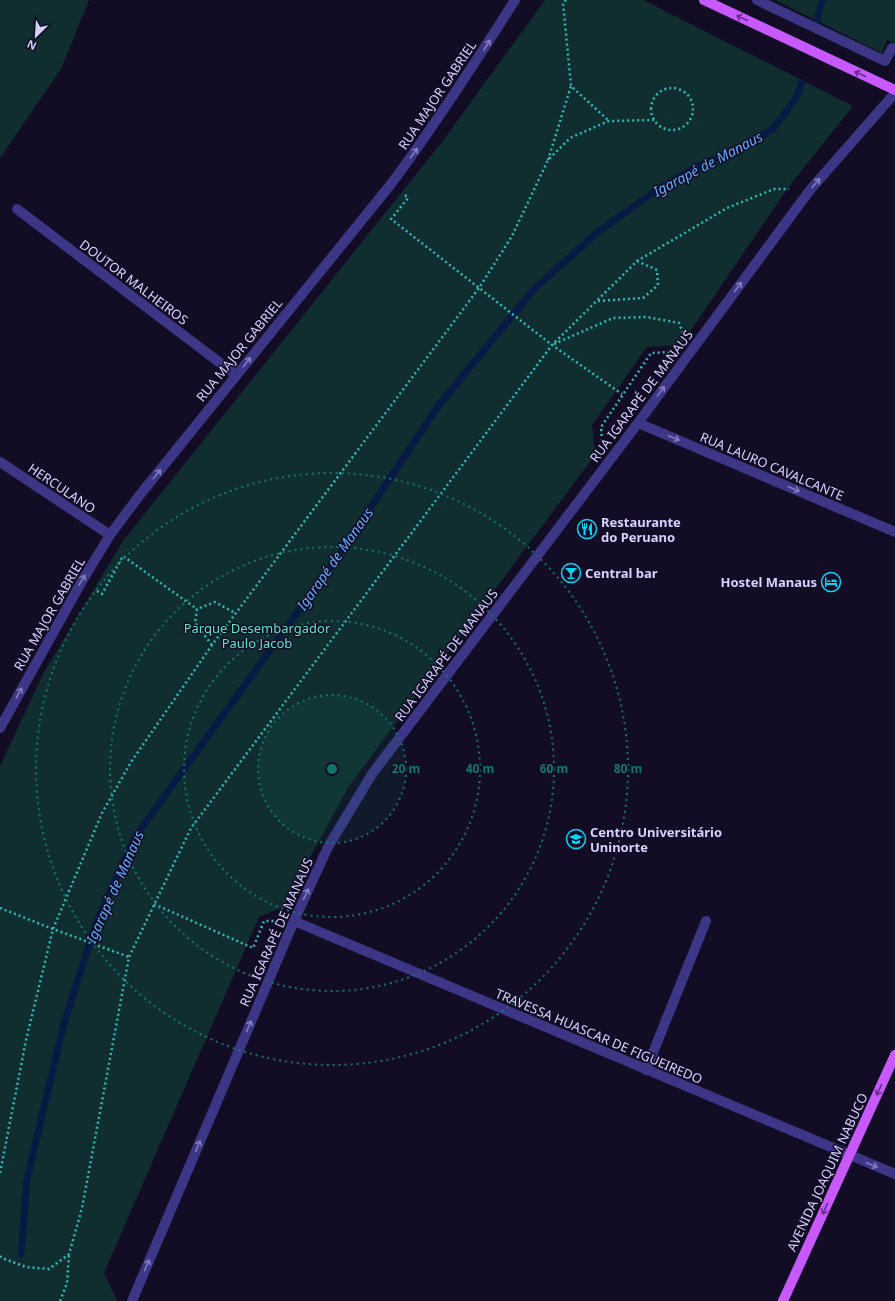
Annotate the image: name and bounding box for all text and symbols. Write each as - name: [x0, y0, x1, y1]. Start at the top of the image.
- one-way arrow: [737, 14, 749, 21]
- north arrow: [16, 16, 56, 56]
- text: N: [24, 37, 39, 54]
- street label: RUA MAJOR GABRIEL: [394, 37, 480, 153]
- one-way arrow: [483, 39, 491, 51]
- one-way arrow: [854, 70, 866, 77]
- water label: Igarapé de Manaus: [649, 127, 766, 201]
- one-way arrow: [410, 147, 418, 158]
- one-way arrow: [812, 178, 821, 188]
- street label: DOUTOR MALHEIROS: [76, 235, 192, 329]
- one-way arrow: [734, 281, 742, 292]
- street label: RUA MAJOR GABRIEL: [192, 295, 286, 405]
- street label: RUA IGARAPÉ DE MANAUS: [585, 326, 697, 466]
- one-way arrow: [243, 356, 252, 367]
- one-way arrow: [657, 386, 665, 397]
- street label: RUA LAURO CAVALCANTE: [697, 428, 847, 504]
- one-way arrow: [667, 435, 679, 443]
- street label: HERCULANO: [25, 459, 99, 517]
- one-way arrow: [152, 468, 161, 479]
- one-way arrow: [787, 486, 799, 493]
- water label: Igarapé de Manaus: [291, 504, 377, 615]
- place label: Restaurante do Peruano: [601, 513, 681, 546]
- restaurant icon: Restaurante do Peruano: [576, 518, 598, 540]
- street label: RUA MAJOR GABRIEL: [9, 554, 89, 674]
- bar icon: Central bar: [560, 562, 582, 584]
- place label: Central bar: [585, 564, 658, 582]
- hotel icon: Hostel Manaus: [820, 571, 842, 593]
- place label: Hostel Manaus: [720, 573, 817, 591]
- one-way arrow: [79, 574, 87, 586]
- street label: RUA IGARAPÉ DE MANAUS: [390, 585, 502, 725]
- park label: Parque Desembargador Paulo Jacob: [184, 619, 331, 652]
- one-way arrow: [15, 688, 23, 700]
- text: 20 m: [392, 760, 420, 777]
- text: 40 m: [466, 760, 494, 777]
- text: 60 m: [540, 760, 568, 777]
- text: 80 m: [614, 760, 642, 777]
- centre of rings: [325, 762, 339, 776]
- place label: Centro Universitário Uninorte: [590, 823, 722, 856]
- water label: Igarapé de Manaus: [81, 828, 148, 947]
- school or university icon: Centro Universitário Uninorte: [565, 828, 587, 850]
- street label: RUA IGARAPÉ DE MANAUS: [235, 855, 317, 1009]
- one-way arrow: [303, 888, 310, 900]
- street label: TRAVESSA HUASCAR DE FIGUEIREDO: [493, 984, 705, 1088]
- one-way arrow: [246, 1020, 253, 1032]
- one-way arrow: [875, 1084, 882, 1096]
- street label: AVENIDA JOAQUIM NABUCO: [782, 1090, 872, 1254]
- one-way arrow: [195, 1140, 202, 1152]
- one-way arrow: [866, 1161, 878, 1169]
- one-way arrow: [821, 1202, 828, 1214]
- one-way arrow: [144, 1260, 151, 1272]

